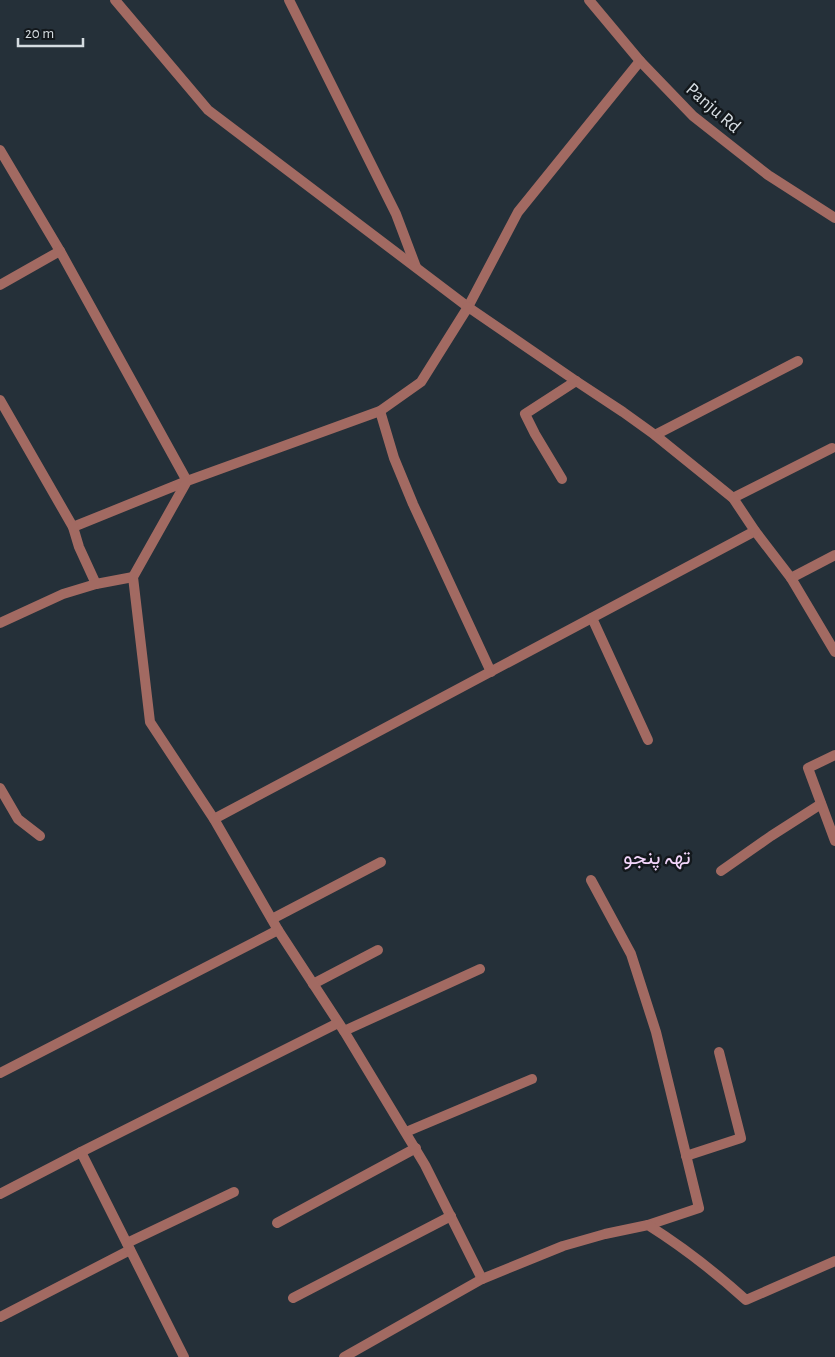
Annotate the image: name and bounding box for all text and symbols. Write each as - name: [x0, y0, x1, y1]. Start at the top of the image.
- scale bar: [18, 15, 82, 47]
- text: 20 m: [25, 26, 54, 41]
- street label: Panju Rd: [682, 80, 744, 137]
- district label: تھہ پنجو: [623, 847, 691, 871]

